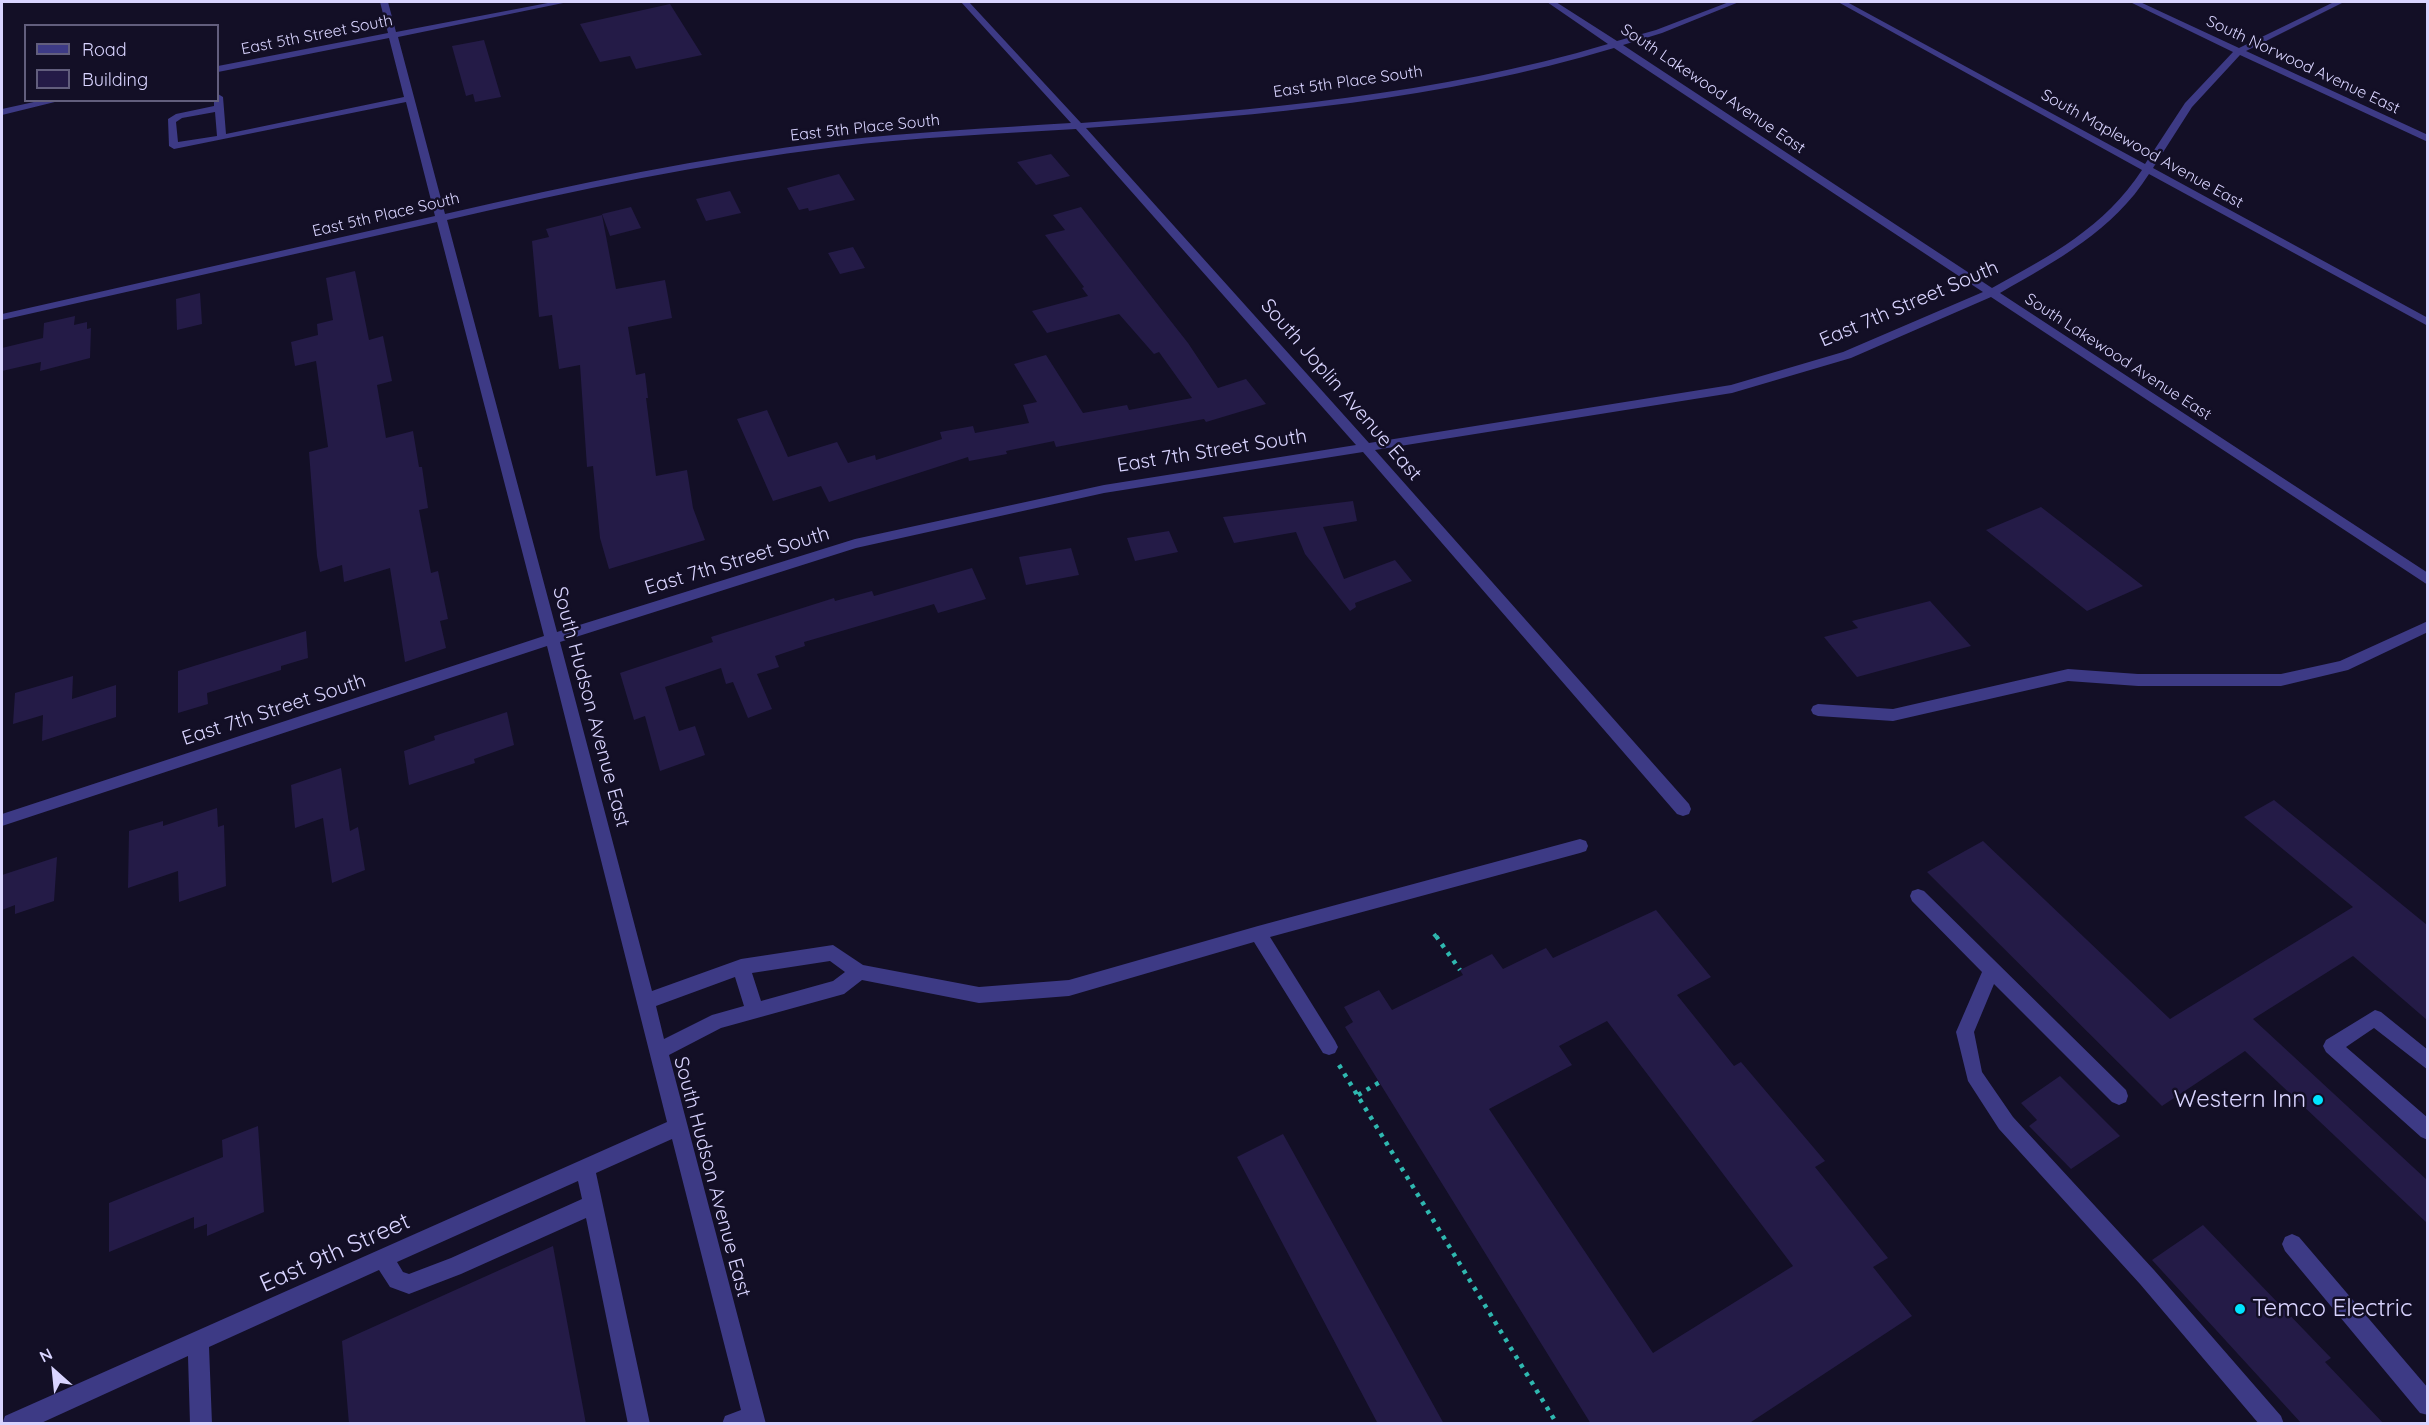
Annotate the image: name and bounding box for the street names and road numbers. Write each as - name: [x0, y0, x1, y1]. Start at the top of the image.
- street label: East 5th Street South: [240, 11, 394, 59]
- street label: South Norwood Avenue East: [2203, 12, 2403, 118]
- street label: South Lakewood Avenue East: [1617, 20, 1809, 158]
- street label: East 5th Place South: [1272, 62, 1424, 102]
- street label: South Maplewood Avenue East: [2038, 85, 2246, 213]
- street label: East 5th Place South: [789, 111, 941, 145]
- street label: East 5th Place South: [310, 189, 462, 241]
- street label: East 7th Street South: [1816, 255, 2002, 353]
- street label: South Lakewood Avenue East: [2021, 289, 2215, 425]
- street label: South Joplin Avenue East: [1255, 294, 1427, 486]
- street label: East 7th Street South: [1115, 424, 1309, 478]
- street label: East 7th Street South: [642, 521, 832, 601]
- street label: South Hudson Avenue East: [547, 584, 635, 830]
- street label: East 7th Street South: [179, 669, 369, 751]
- street label: South Hudson Avenue East: [668, 1054, 756, 1300]
- street label: East 9th Street: [255, 1207, 415, 1299]

